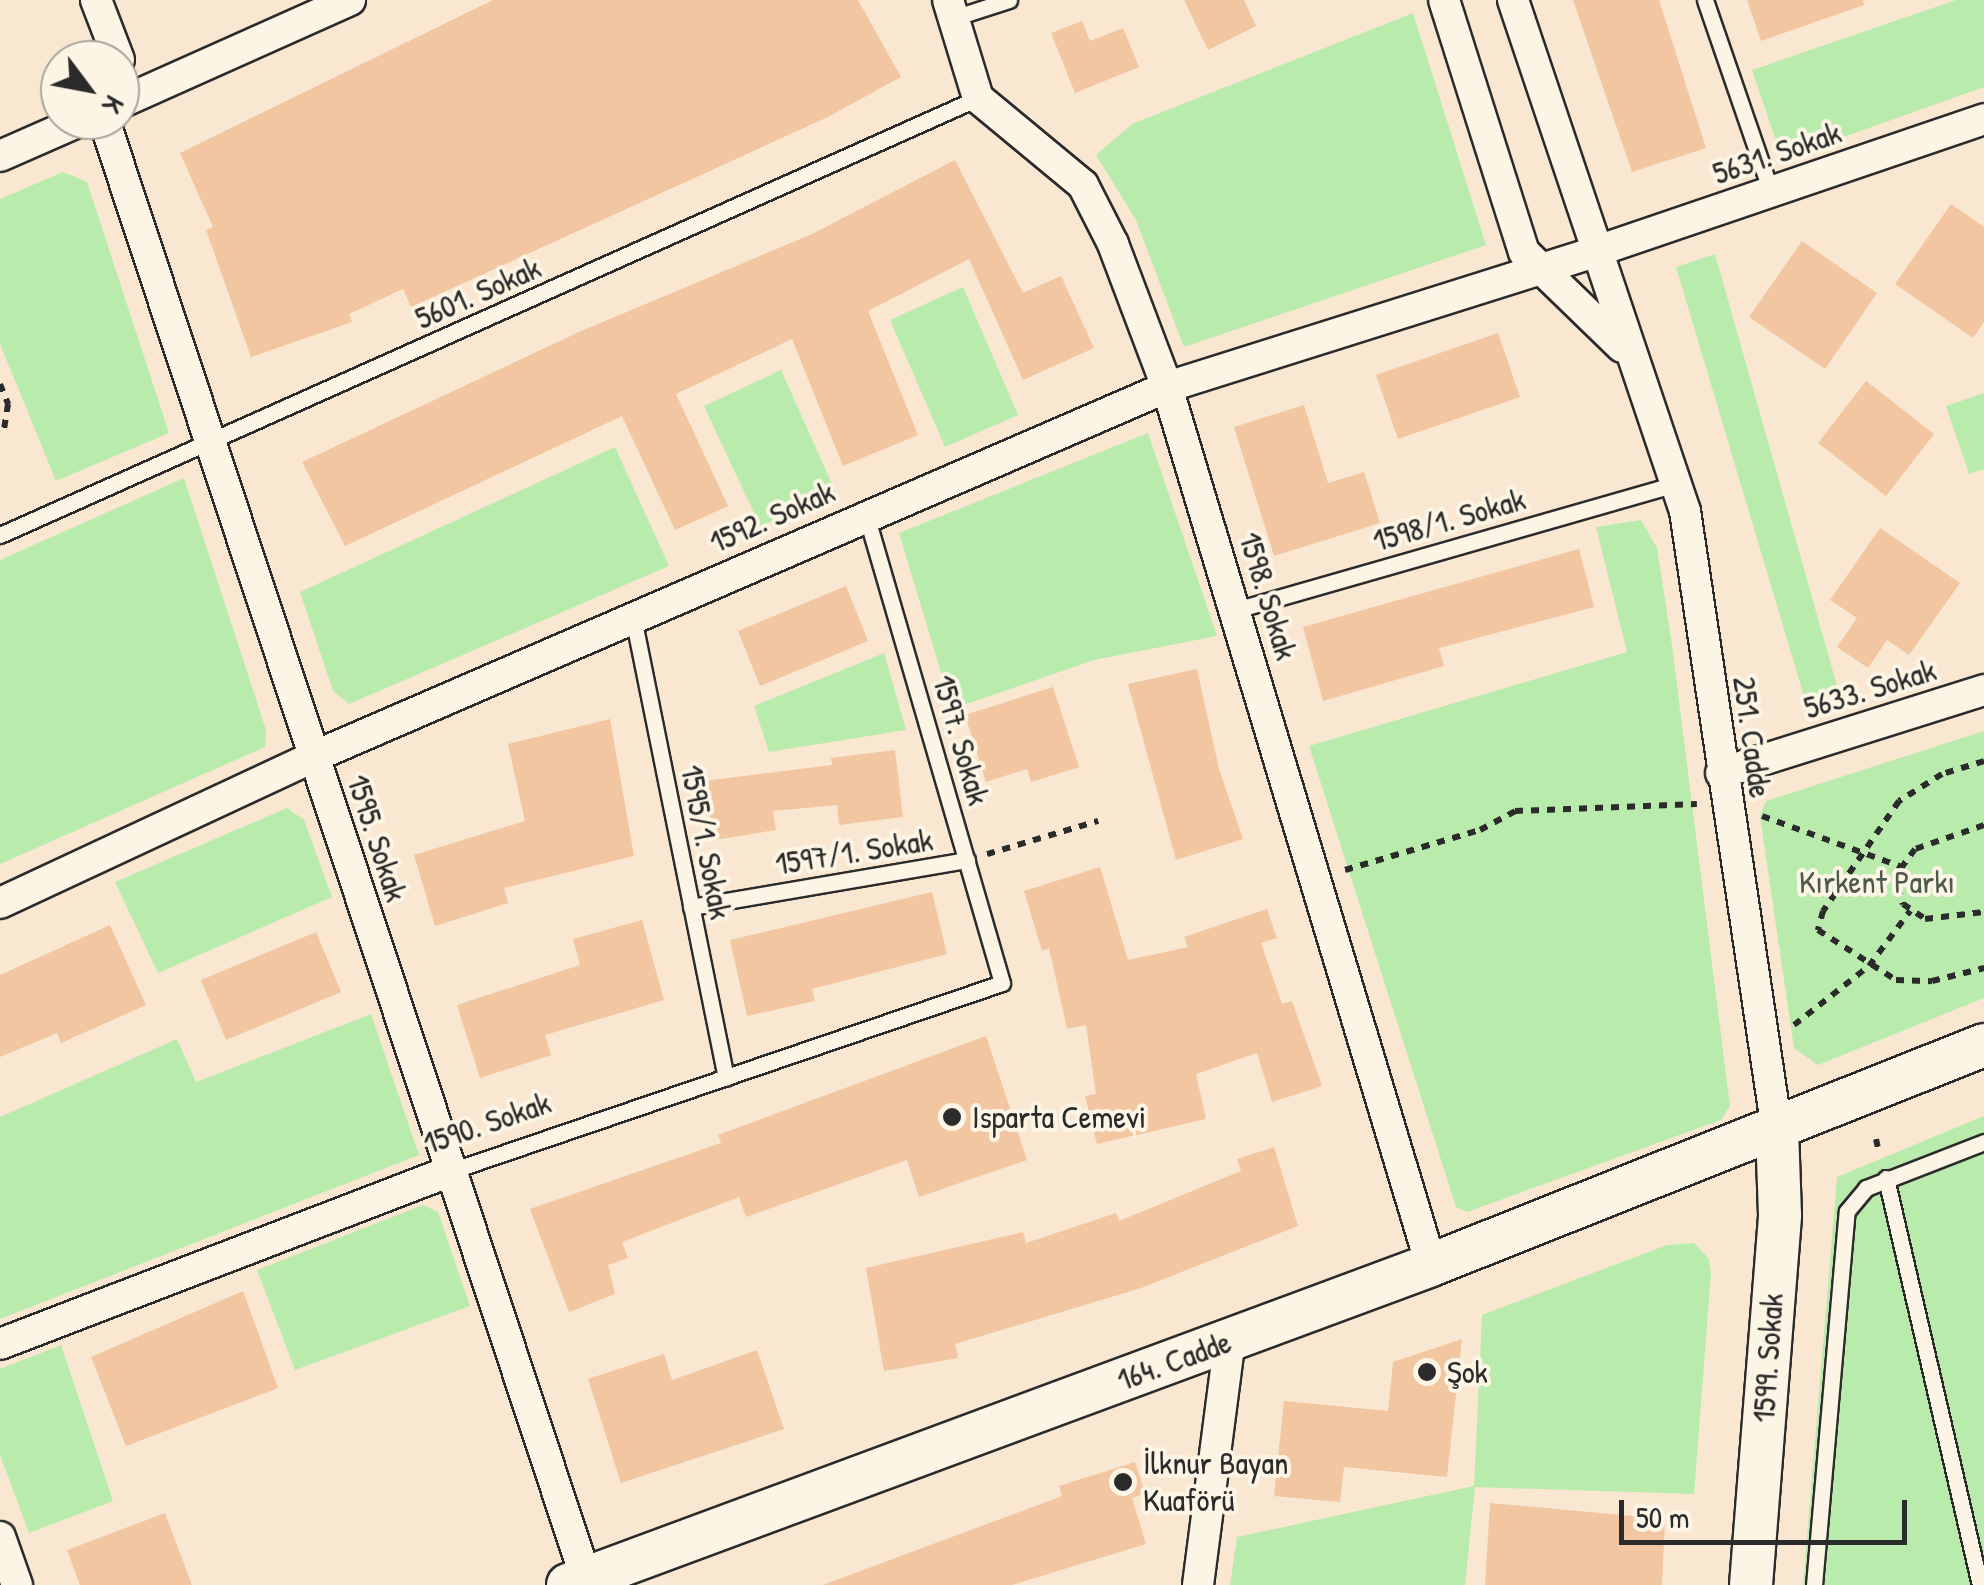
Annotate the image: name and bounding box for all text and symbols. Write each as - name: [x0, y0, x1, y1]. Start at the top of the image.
- north arrow: [40, 40, 140, 140]
- text: K: [94, 89, 134, 121]
- street label: 5631. Sokak: [1708, 113, 1846, 193]
- street label: 5601. Sokak: [409, 248, 547, 338]
- street label: 1592. Sokak: [704, 472, 840, 562]
- street label: 1598/1. Sokak: [1368, 480, 1530, 560]
- street label: 1598. Sokak: [1230, 527, 1306, 665]
- street label: 5633. Sokak: [1799, 651, 1941, 727]
- street label: 1597. Sokak: [924, 670, 998, 810]
- street label: 251. Cadde: [1724, 674, 1780, 800]
- street label: 1595/1. Sokak: [672, 762, 740, 922]
- street label: 1595. Sokak: [338, 770, 416, 906]
- street label: 1597/1. Sokak: [773, 821, 935, 883]
- park label: Kırkent Parkı: [1799, 863, 1955, 901]
- street label: 1590. Sokak: [418, 1083, 556, 1163]
- place label: Isparta Cemevi: [972, 1098, 1146, 1136]
- marker: Isparta Cemevi: [941, 1106, 963, 1128]
- street label: 1599. Sokak: [1744, 1292, 1792, 1424]
- street label: 164. Cadde: [1112, 1323, 1236, 1399]
- place label: Şok: [1447, 1353, 1488, 1391]
- marker: Şok: [1416, 1361, 1438, 1383]
- place label: İlknur Bayan Kuaförü: [1143, 1445, 1289, 1520]
- marker: İlknur Bayan Kuaförü: [1112, 1471, 1134, 1493]
- scale bar: [1624, 1480, 1912, 1542]
- text: 50 m: [1636, 1497, 1689, 1537]

